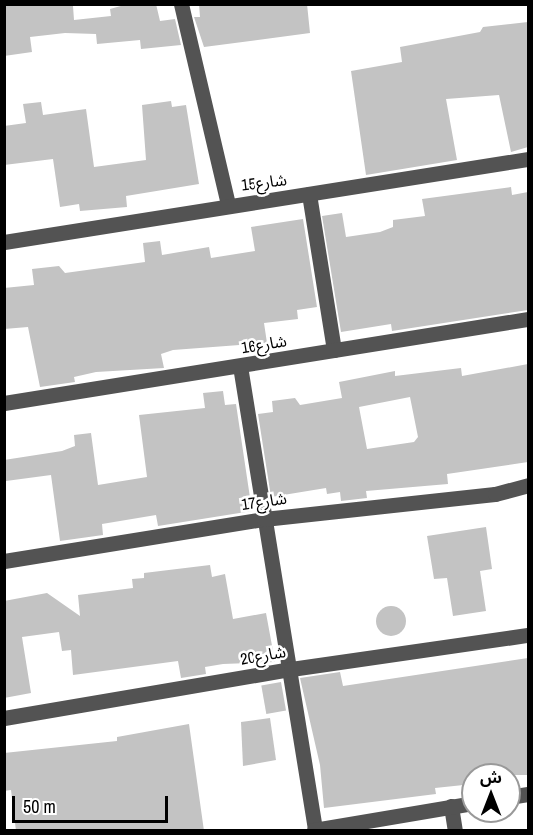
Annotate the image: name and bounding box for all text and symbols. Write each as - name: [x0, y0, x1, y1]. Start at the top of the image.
- street label: شارع15: [240, 170, 288, 194]
- street label: شارع16: [240, 331, 288, 357]
- street label: شارع17: [240, 488, 288, 514]
- street label: شارع20: [239, 642, 287, 668]
- north arrow: [461, 763, 521, 823]
- text: ش: [480, 766, 502, 788]
- scale bar: [15, 784, 171, 822]
- text: 50 m: [23, 794, 56, 819]

